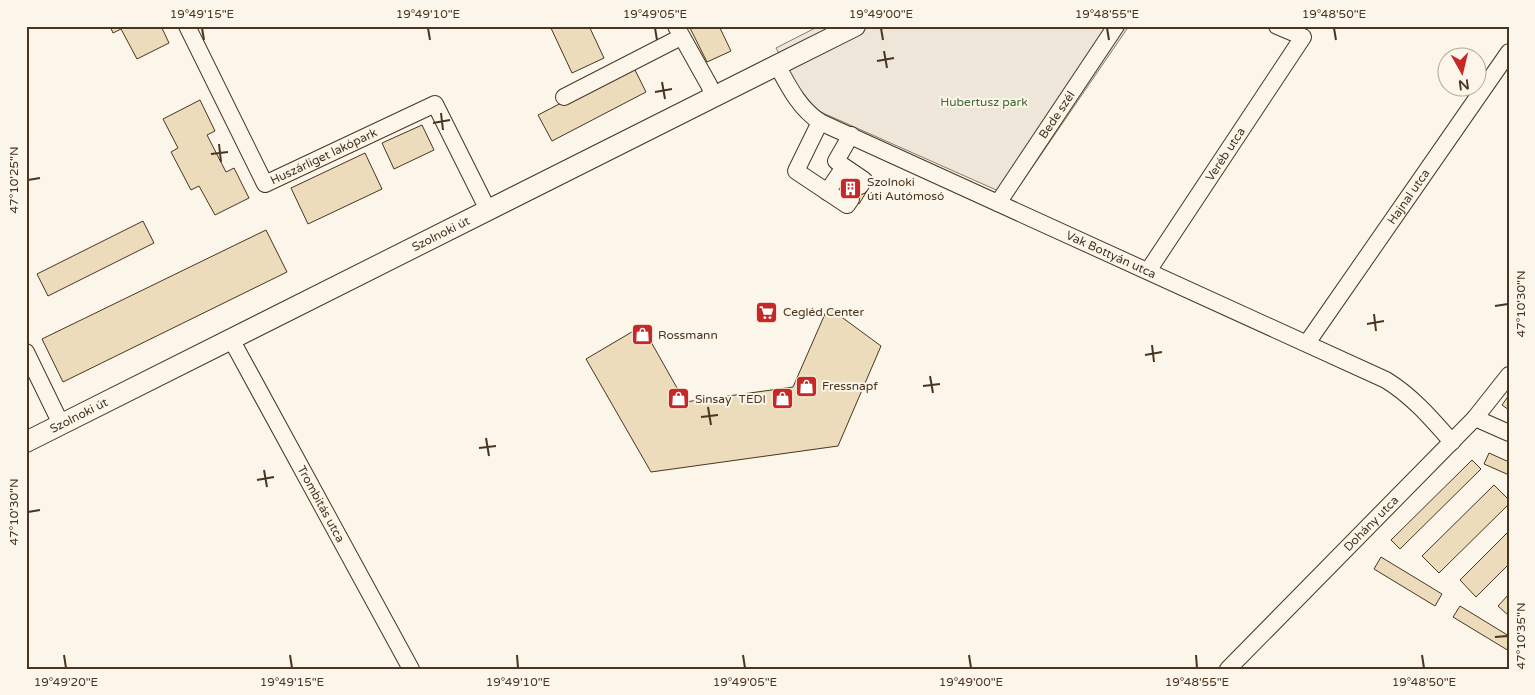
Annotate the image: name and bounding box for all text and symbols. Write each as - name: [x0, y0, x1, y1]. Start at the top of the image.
- text: 19°49'15"E: [170, 7, 235, 21]
- text: 19°49'10"E: [396, 7, 461, 21]
- text: 19°49'05"E: [623, 7, 688, 21]
- text: 19°49'00"E: [849, 7, 914, 21]
- text: 19°48'55"E: [1075, 7, 1140, 21]
- text: 19°48'50"E: [1302, 7, 1367, 21]
- north arrow: [1438, 48, 1488, 98]
- text: N: [1457, 75, 1470, 94]
- street label: Bede szél: [1036, 88, 1078, 141]
- park label: Hubertusz park: [940, 95, 1028, 109]
- street label: Huszárliget lakópark: [268, 125, 380, 188]
- street label: Veréb utca: [1203, 125, 1248, 184]
- text: 47°10'25"N: [7, 146, 21, 214]
- street label: Hajnal utca: [1384, 166, 1433, 227]
- place label: Szolnoki úti Autómosó: [867, 175, 944, 203]
- building icon: Szolnoki úti Autómosó: [839, 177, 863, 201]
- street label: Szolnoki út: [409, 213, 472, 254]
- street label: Vak Bottyán utca: [1064, 228, 1158, 281]
- text: 47°10'30"N: [1514, 270, 1528, 338]
- supermarket icon: Cegléd Center: [755, 300, 779, 324]
- place label: Cegléd Center: [783, 305, 864, 319]
- shop icon: Rossmann: [630, 323, 654, 347]
- place label: Rossmann: [658, 328, 718, 342]
- shop icon: Fressnapf: [794, 374, 818, 398]
- place label: Fressnapf: [822, 379, 878, 393]
- shop icon: Sinsay: [667, 387, 691, 411]
- shop icon: TEDI: [770, 387, 794, 411]
- place label: Sinsay: [695, 392, 732, 406]
- place label: TEDI: [739, 392, 766, 406]
- street label: Szolnoki út: [47, 395, 110, 436]
- street label: Trombitás utca: [294, 463, 348, 545]
- text: 47°10'30"N: [7, 478, 21, 546]
- street label: Dohány utca: [1341, 493, 1401, 554]
- text: 47°10'35"N: [1514, 602, 1528, 670]
- text: 19°49'20"E: [34, 675, 99, 689]
- text: 19°49'15"E: [260, 675, 325, 689]
- text: 19°49'10"E: [486, 675, 551, 689]
- text: 19°49'05"E: [713, 675, 778, 689]
- text: 19°49'00"E: [939, 675, 1004, 689]
- text: 19°48'55"E: [1165, 675, 1230, 689]
- text: 19°48'50"E: [1392, 675, 1457, 689]

